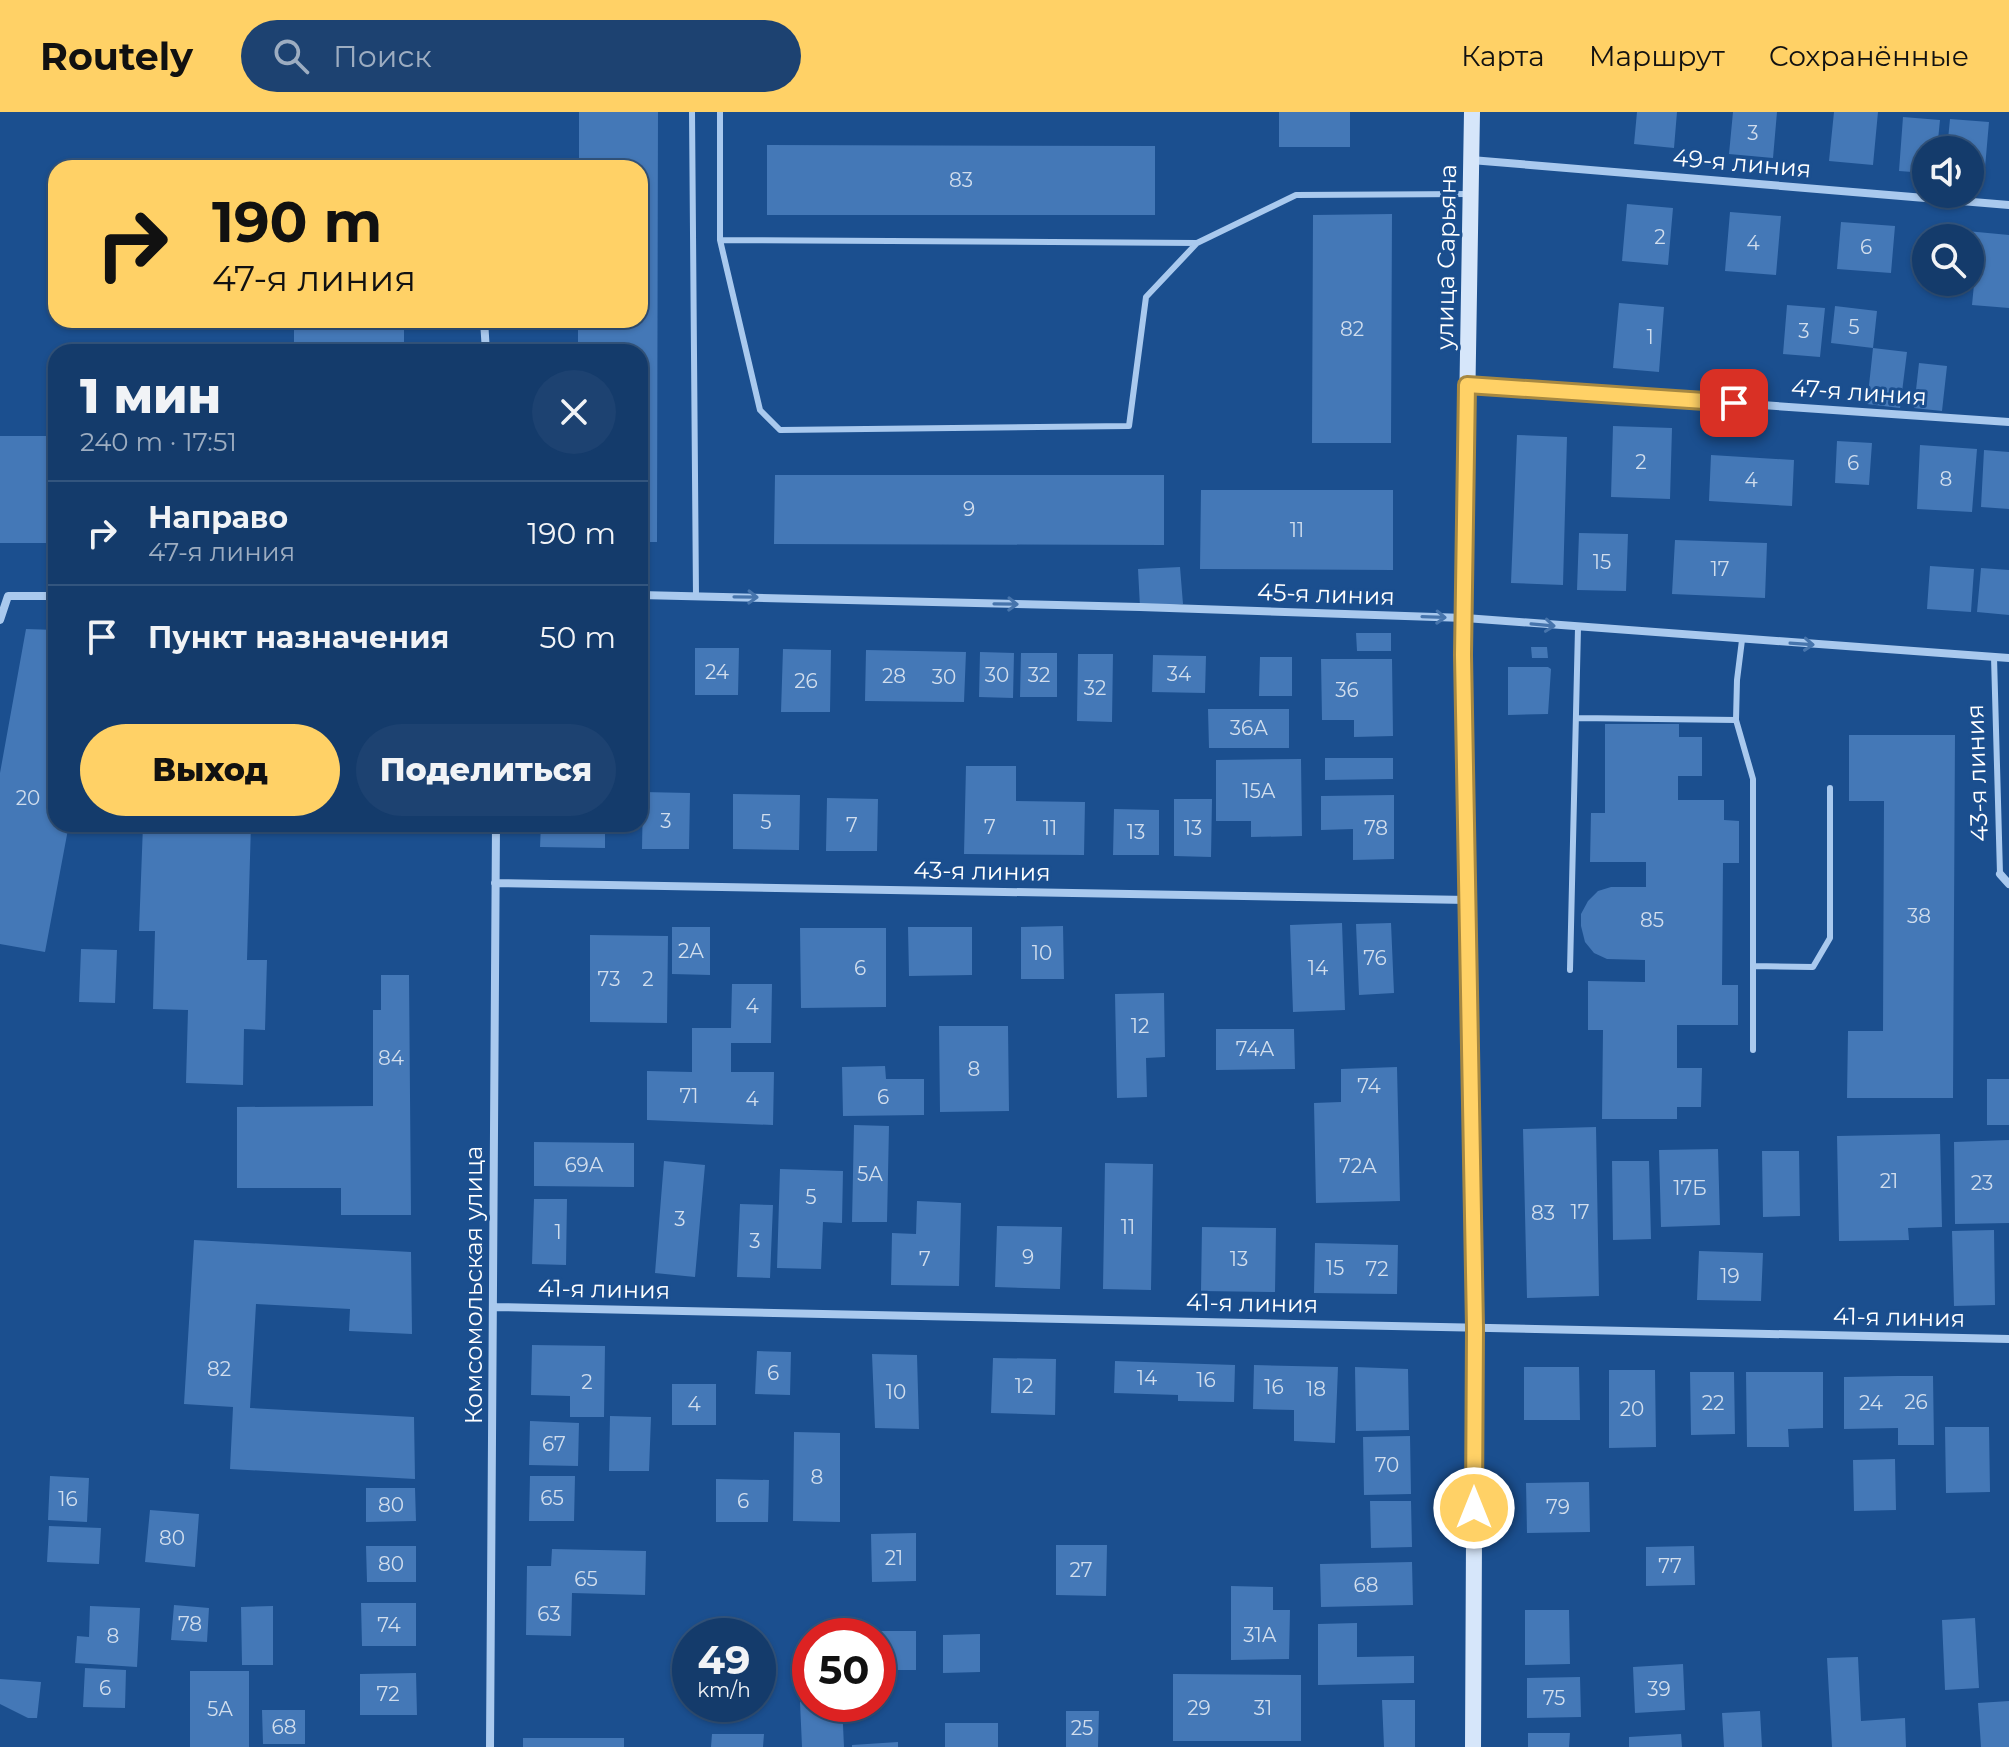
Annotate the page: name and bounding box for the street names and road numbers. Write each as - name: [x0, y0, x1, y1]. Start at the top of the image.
- street label: 49-я линия: [1672, 143, 1812, 183]
- street label: улица Сарьяна: [1430, 164, 1462, 351]
- street label: 47-я линия: [1790, 373, 1928, 411]
- street label: 45-я линия: [1257, 577, 1395, 611]
- street label: 43-я линия: [1960, 704, 1994, 842]
- street label: 43-я линия: [913, 855, 1051, 887]
- street label: Комсомольская улица: [459, 1146, 488, 1424]
- street label: 41-я линия: [538, 1273, 670, 1305]
- street label: 41-я линия: [1186, 1287, 1318, 1319]
- street label: 41-я линия: [1833, 1301, 1965, 1333]

